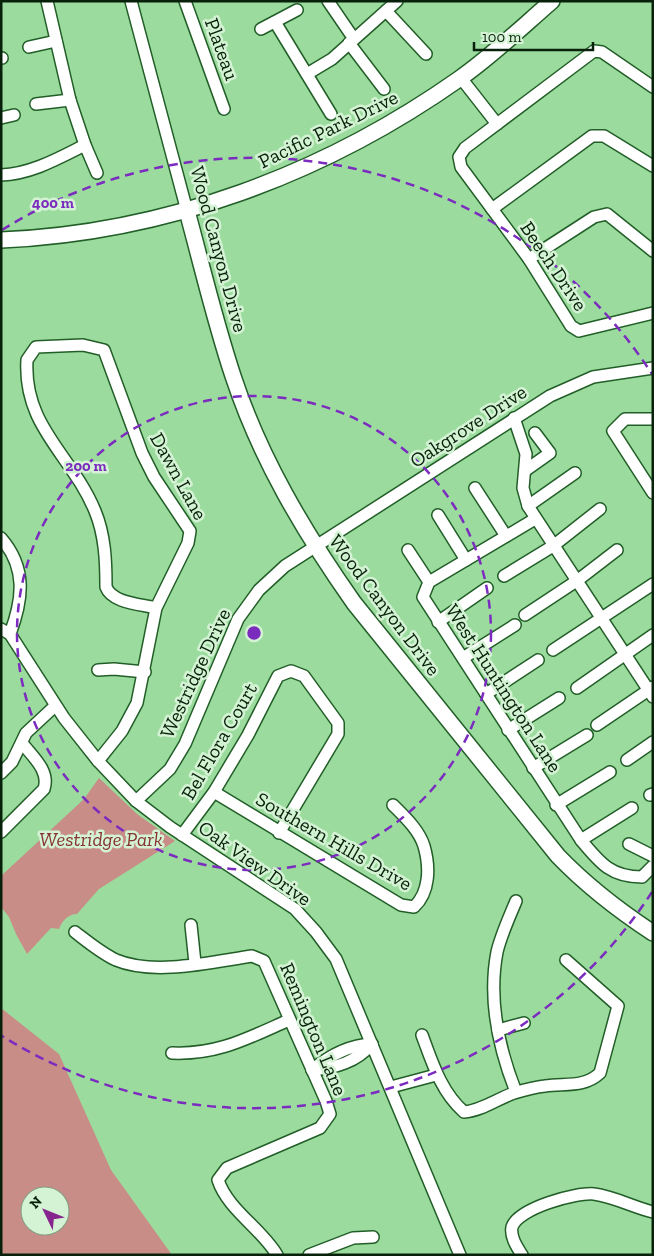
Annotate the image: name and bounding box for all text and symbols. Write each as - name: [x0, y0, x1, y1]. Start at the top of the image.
- street label: Plateau: [200, 15, 244, 83]
- scale bar: [474, 20, 593, 52]
- text: 100 m: [482, 28, 521, 46]
- street label: Pacific Park Drive: [254, 85, 402, 173]
- street label: Wood Canyon Drive: [185, 163, 253, 335]
- text: 400 m: [32, 194, 74, 212]
- street label: Beech Drive: [515, 217, 593, 315]
- street label: Oakgrove Drive: [405, 379, 531, 473]
- street label: Dawn Lane: [145, 428, 213, 524]
- text: 200 m: [65, 457, 107, 475]
- street label: Wood Canyon Drive: [324, 530, 446, 680]
- street label: West Huntington Lane: [441, 599, 567, 777]
- street label: Westridge Drive: [154, 604, 236, 742]
- centre of rings: [245, 624, 263, 642]
- street label: Bel Flora Court: [176, 678, 262, 804]
- street label: Southern Hills Drive: [252, 787, 416, 895]
- street label: Oak View Drive: [194, 815, 316, 911]
- park label: Westridge Park: [39, 827, 163, 851]
- street label: Remington Lane: [275, 959, 353, 1099]
- north arrow: [20, 1186, 70, 1236]
- text: N: [26, 1193, 46, 1212]

